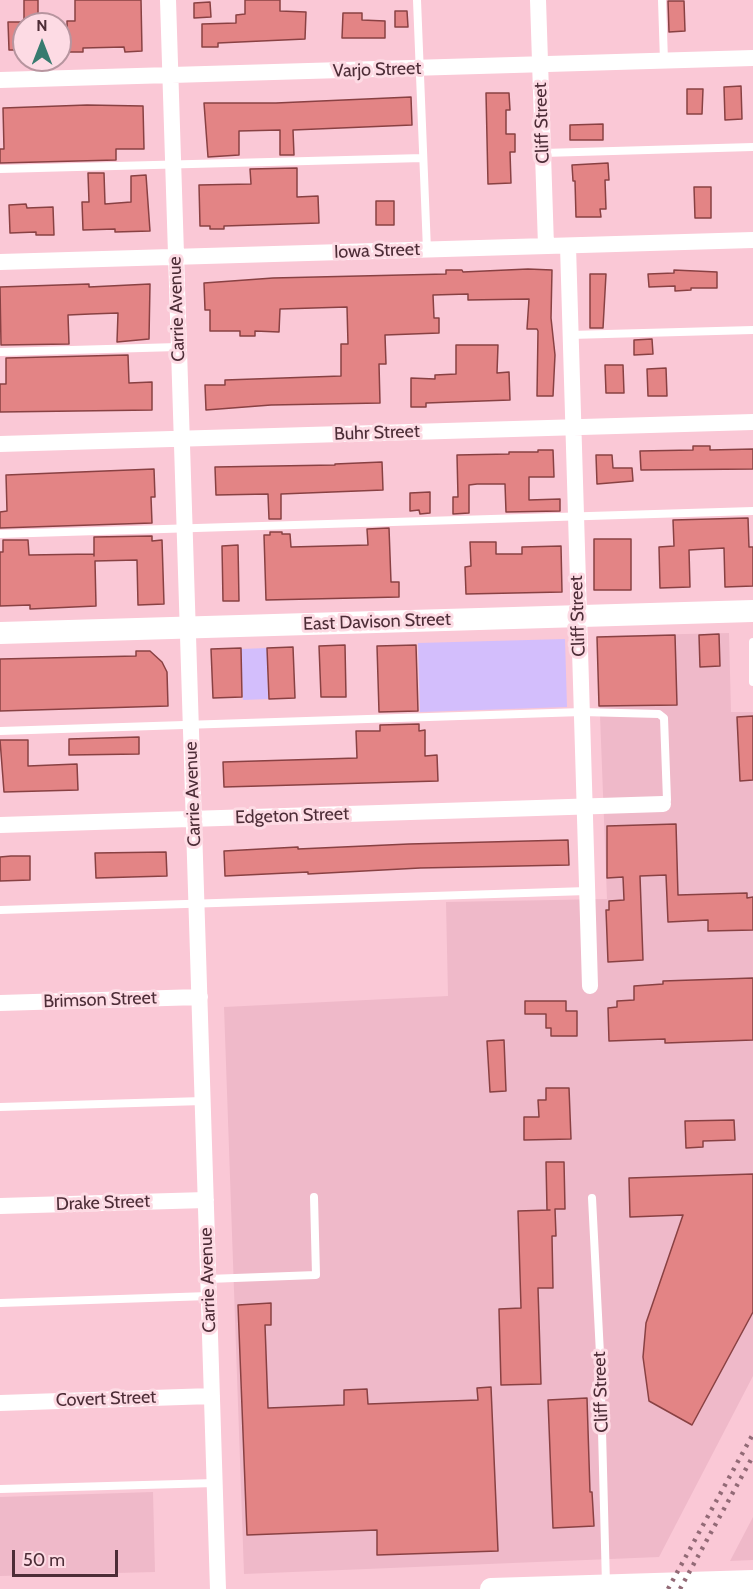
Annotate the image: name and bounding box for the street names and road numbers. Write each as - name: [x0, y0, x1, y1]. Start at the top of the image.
- street label: Varjo Street: [332, 58, 422, 82]
- street label: Cliff Street: [530, 82, 554, 164]
- street label: Iowa Street: [334, 239, 420, 263]
- street label: Carrie Avenue: [164, 256, 190, 362]
- street label: Buhr Street: [334, 421, 420, 445]
- street label: Cliff Street: [566, 575, 590, 657]
- street label: East Davison Street: [303, 609, 451, 635]
- street label: Carrie Avenue: [180, 741, 206, 847]
- street label: Edgeton Street: [235, 803, 349, 829]
- street label: Brimson Street: [43, 987, 157, 1013]
- street label: Drake Street: [55, 1191, 151, 1215]
- street label: Carrie Avenue: [195, 1227, 221, 1333]
- street label: Cliff Street: [589, 1351, 613, 1433]
- street label: Covert Street: [55, 1386, 157, 1412]

